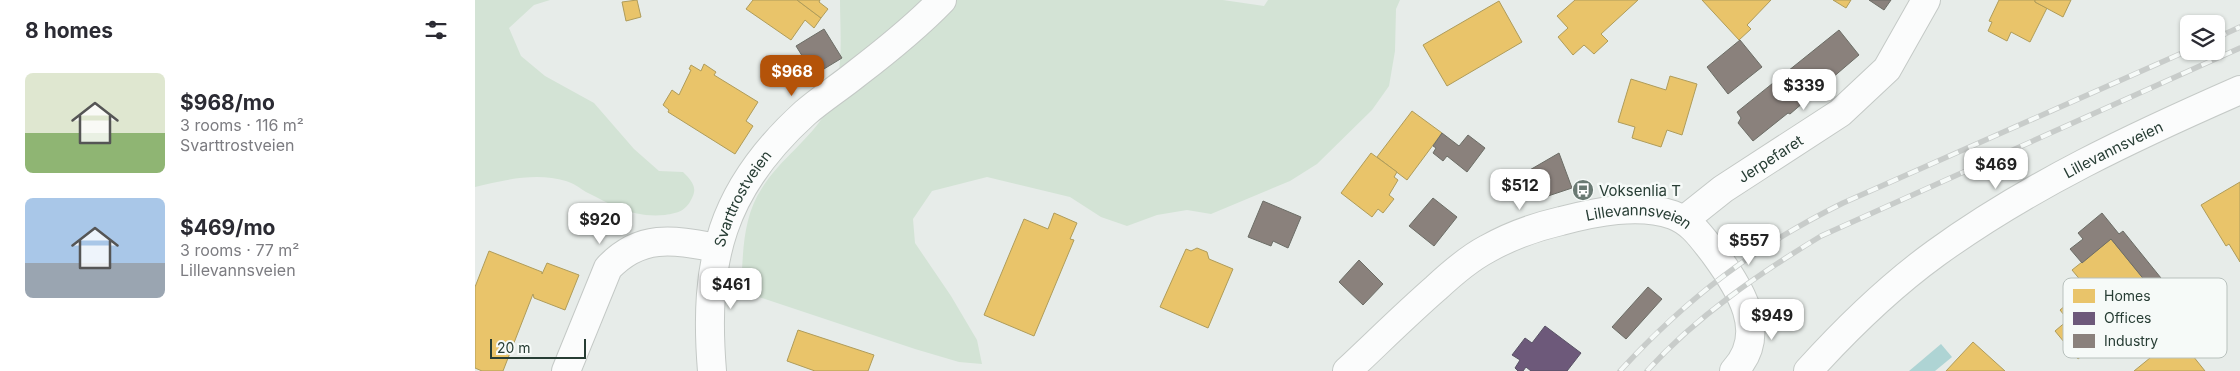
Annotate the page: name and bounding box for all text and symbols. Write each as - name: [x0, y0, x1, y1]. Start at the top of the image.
- map controls: [2180, 15, 2225, 60]
- button: layers: [2180, 15, 2225, 60]
- icon: filters: [422, 16, 450, 44]
- text: 8 homes: [25, 18, 113, 43]
- pin: $968: [762, 54, 822, 97]
- text: $968: [771, 61, 813, 81]
- pin: $339: [1774, 68, 1834, 111]
- text: $339: [1783, 75, 1825, 95]
- text: $968/mo: [180, 90, 275, 115]
- icon: home: [65, 93, 125, 153]
- text: 3 rooms · 116 m²: [180, 115, 304, 135]
- street label: Lillevannsveien: [2060, 117, 2166, 182]
- street label: Jerpefaret: [1734, 130, 1806, 187]
- text: Svarttrostveien: [180, 135, 295, 155]
- street label: Svarttrostveien: [709, 146, 775, 249]
- pin: $469: [1966, 148, 2026, 190]
- text: $469: [1975, 154, 2017, 174]
- pin: $512: [1490, 168, 1550, 211]
- text: $512: [1501, 175, 1539, 195]
- bus stop icon: Voksenlia T: [1571, 178, 1595, 202]
- place label: Voksenlia T: [1599, 181, 1681, 200]
- street label: Lillevannsveien: [1584, 200, 1696, 233]
- pin: $920: [570, 202, 630, 245]
- text: $920: [579, 209, 621, 229]
- text: $469/mo: [180, 215, 275, 240]
- icon: home: [65, 218, 125, 278]
- pin: $557: [1719, 224, 1779, 266]
- text: $557: [1729, 230, 1769, 250]
- text: 3 rooms · 77 m²: [180, 240, 299, 260]
- text: Lillevannsveien: [180, 260, 296, 280]
- pin: $461: [701, 268, 761, 310]
- text: $461: [712, 274, 750, 294]
- legend: [2063, 278, 2227, 358]
- text: Homes: [2104, 287, 2151, 304]
- pin: $949: [1742, 298, 1802, 341]
- text: $949: [1751, 305, 1793, 325]
- text: Offices: [2104, 309, 2151, 326]
- text: Industry: [2104, 332, 2158, 349]
- scale bar: [490, 336, 586, 359]
- text: 20 m: [497, 339, 531, 356]

